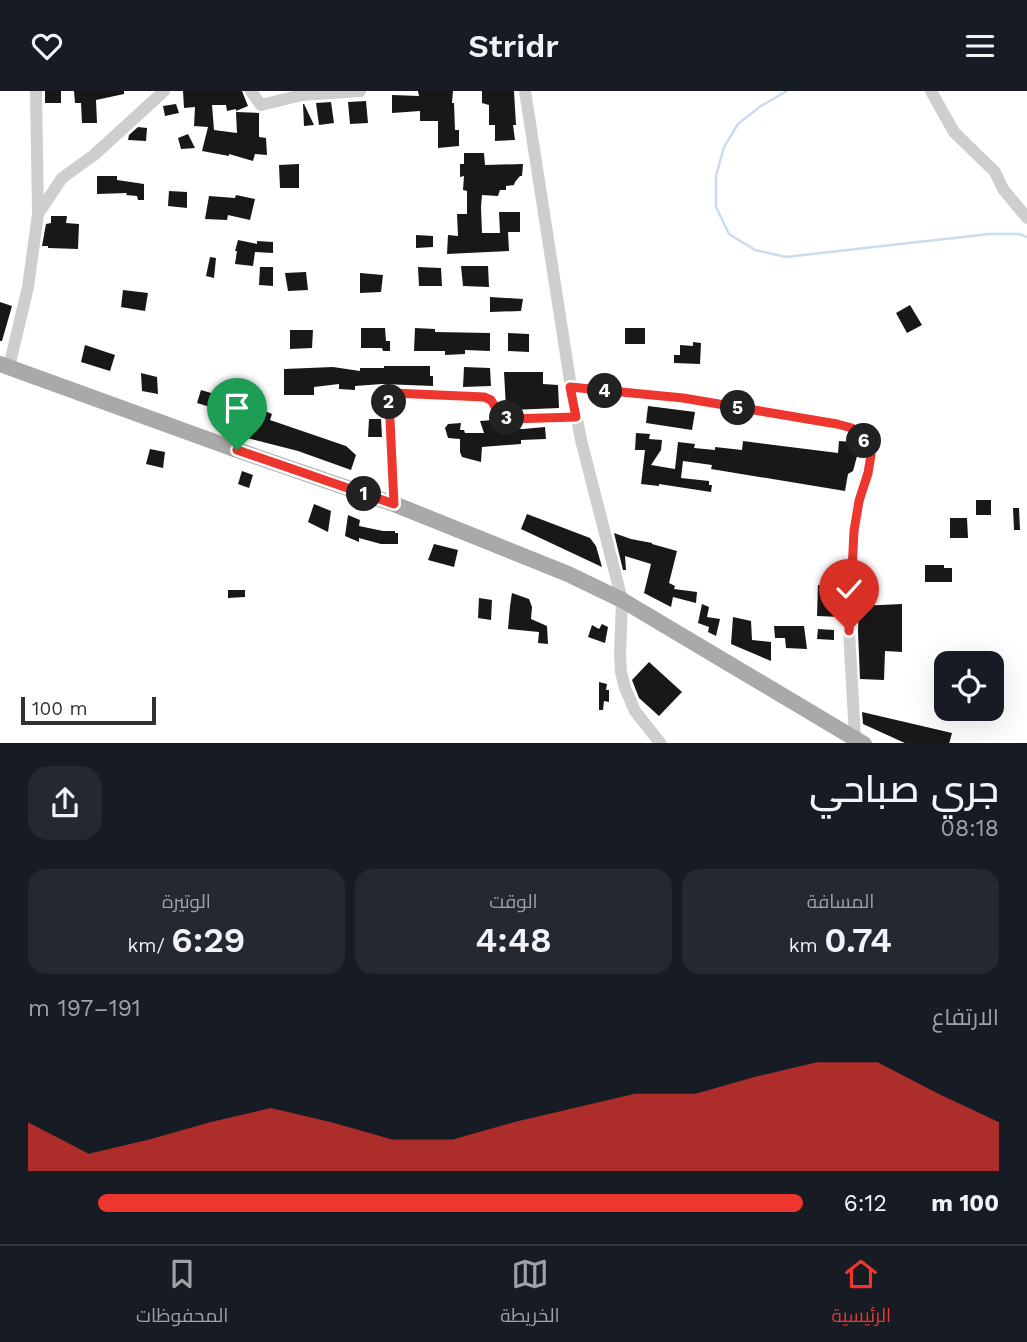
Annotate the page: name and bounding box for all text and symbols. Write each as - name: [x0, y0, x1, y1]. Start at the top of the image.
- icon: heart: [28, 27, 66, 65]
- text: Stridr: [468, 27, 559, 65]
- icon: menu: [961, 27, 999, 65]
- pin: 4: [588, 373, 622, 409]
- pin: [207, 378, 267, 450]
- text: 4: [598, 379, 611, 402]
- pin: 2: [372, 385, 406, 419]
- icon: arrive: [218, 389, 256, 427]
- text: 2: [383, 390, 394, 413]
- pin: 5: [720, 391, 756, 425]
- text: 5: [732, 396, 743, 419]
- pin: 3: [490, 401, 524, 435]
- text: 3: [501, 406, 512, 429]
- pin: 6: [846, 423, 882, 459]
- text: 6: [858, 429, 869, 452]
- pin: 1: [346, 477, 382, 511]
- text: 1: [359, 482, 368, 505]
- pin: [819, 559, 879, 631]
- icon: check: [830, 570, 868, 608]
- map controls: [934, 651, 1004, 721]
- button: locate: [934, 651, 1004, 721]
- scale bar: [21, 695, 156, 726]
- text: 100 m: [32, 697, 88, 720]
- button: share: [28, 766, 102, 840]
- text: جري صباحي: [809, 767, 999, 811]
- text: 08:18: [941, 815, 999, 842]
- text: الوتيرة: [162, 890, 211, 913]
- text: الوقت: [489, 890, 538, 913]
- text: المسافة: [807, 890, 874, 913]
- text: 6:29: [171, 919, 245, 961]
- text: 4:48: [475, 919, 552, 961]
- text: 0.74: [824, 919, 892, 961]
- text: /km: [128, 934, 171, 957]
- text: km: [789, 934, 824, 957]
- text: 191–197 m: [28, 995, 141, 1022]
- text: الارتفاع: [932, 1004, 999, 1031]
- text: 6:12: [844, 1190, 887, 1217]
- text: 100 m: [931, 1190, 999, 1217]
- tab: المحفوظات: [136, 1255, 228, 1333]
- tab: الخريطة: [500, 1255, 560, 1333]
- tab: الرئيسية: [831, 1255, 891, 1333]

